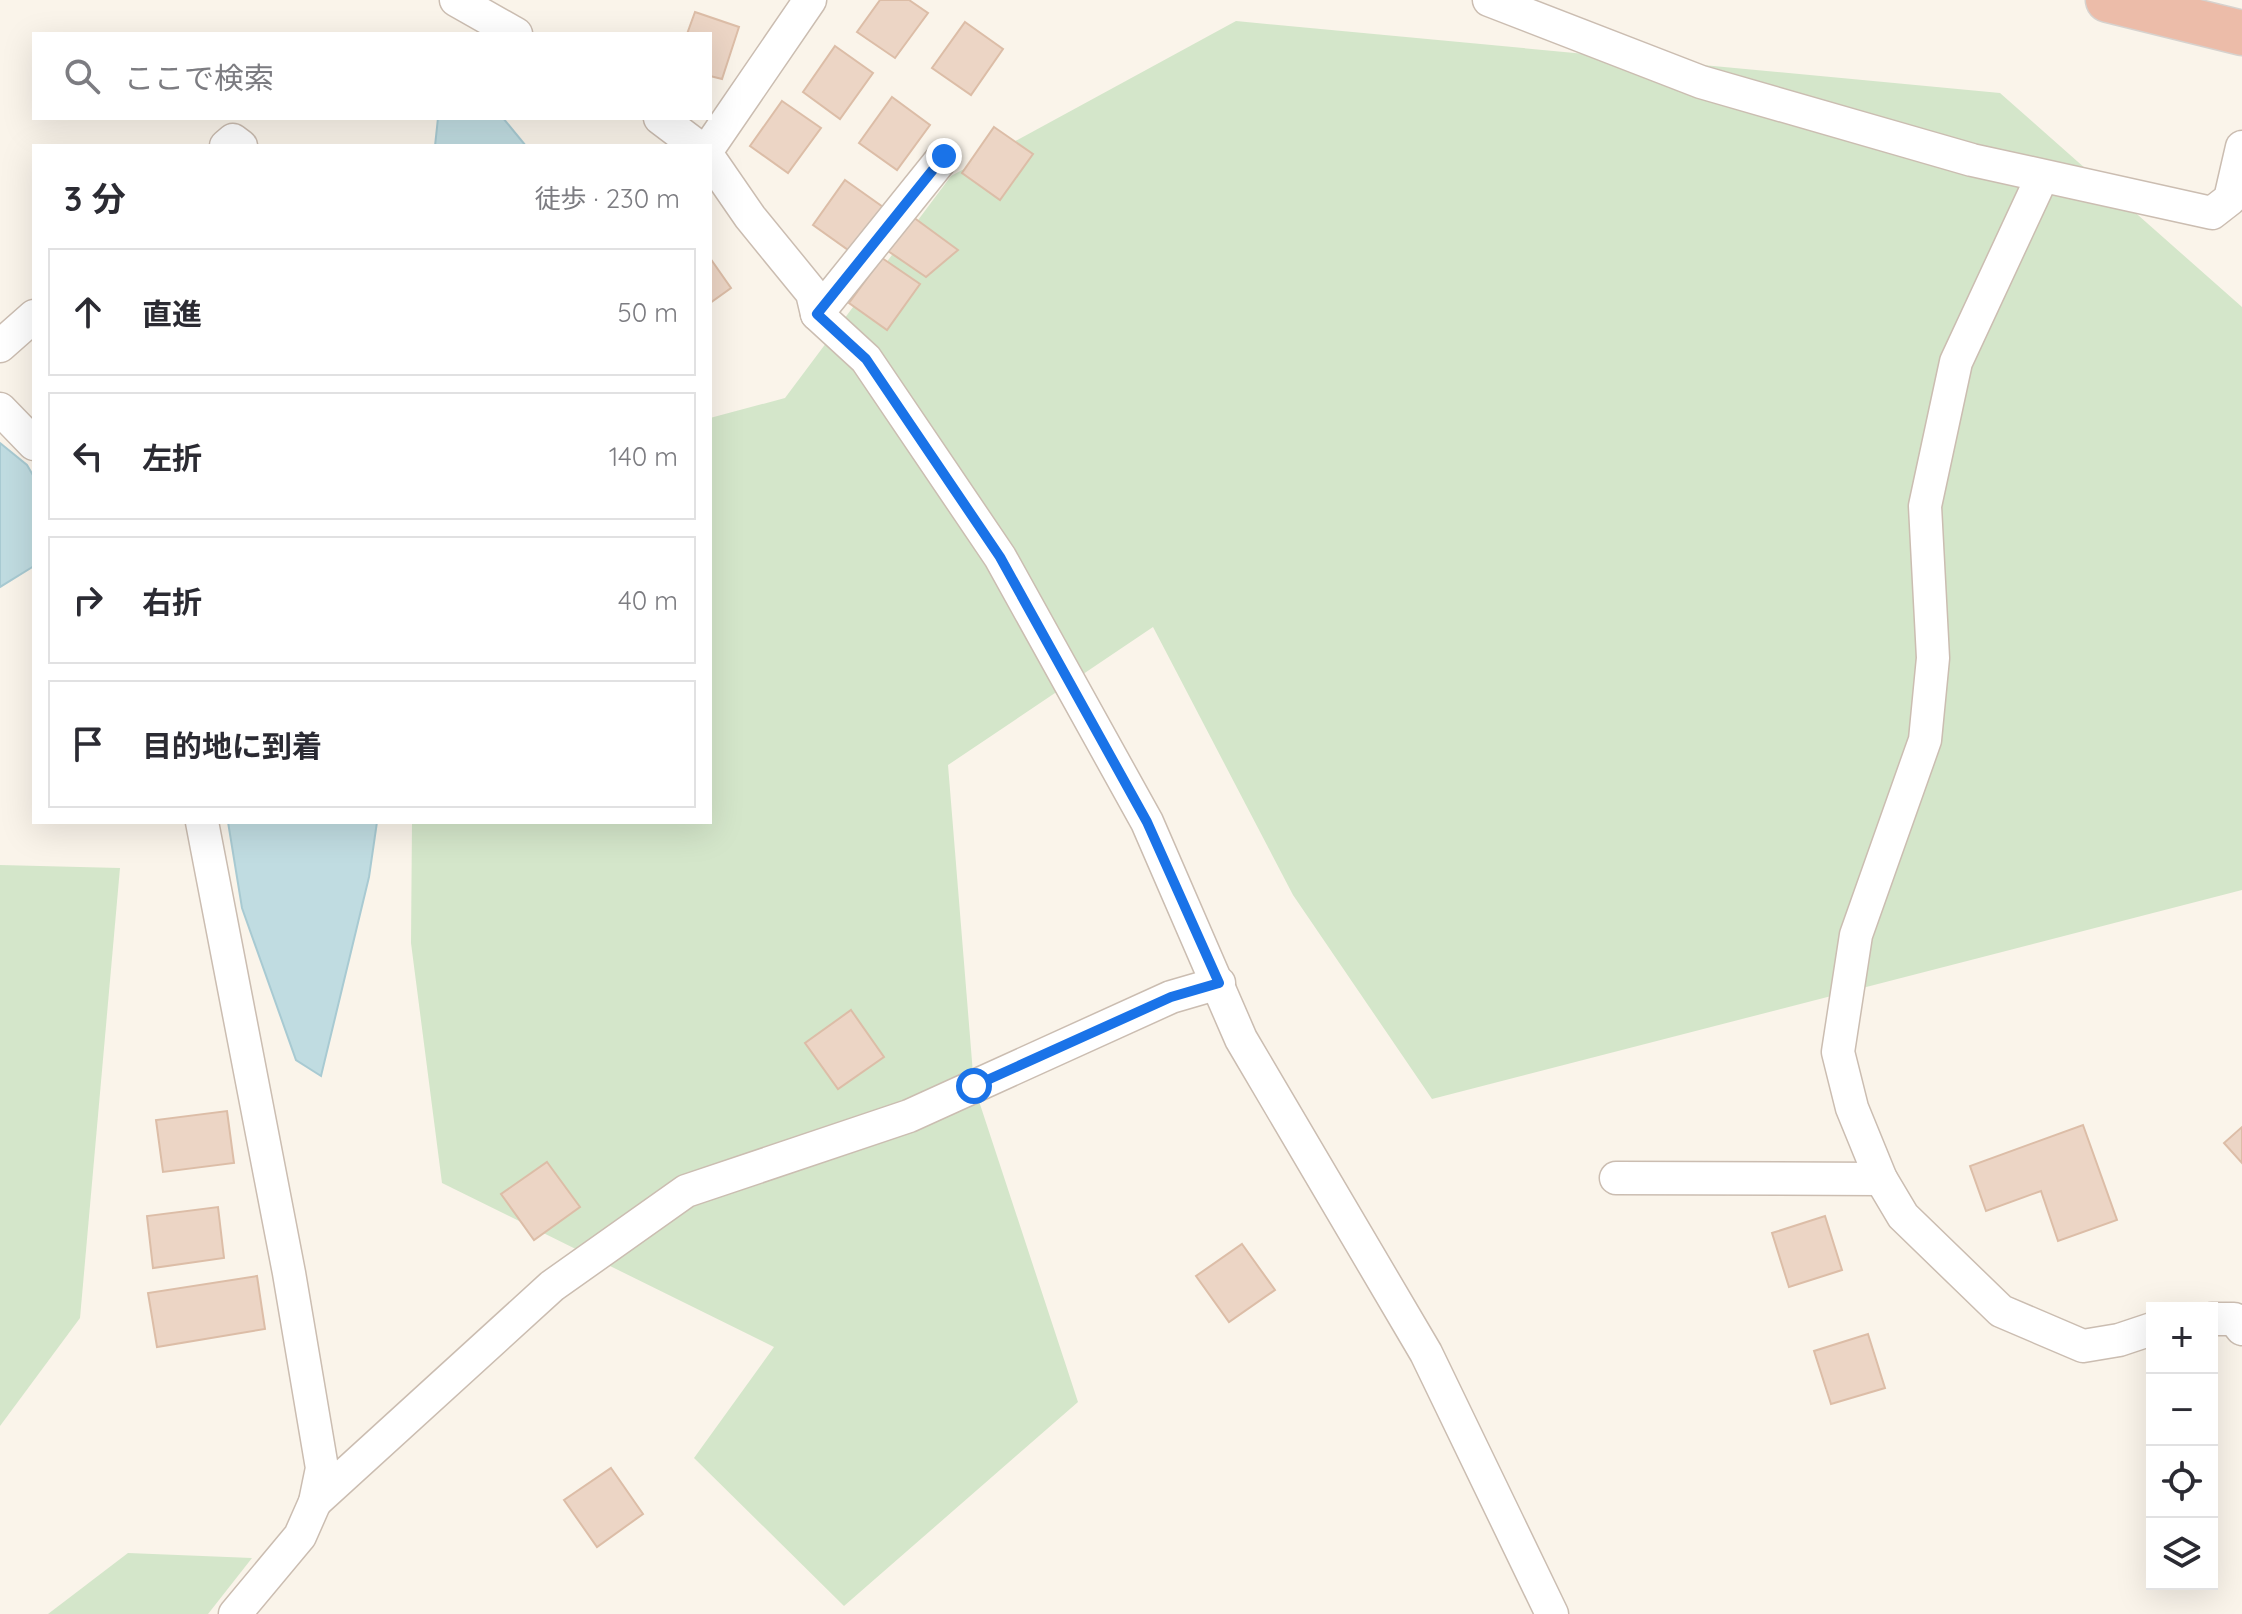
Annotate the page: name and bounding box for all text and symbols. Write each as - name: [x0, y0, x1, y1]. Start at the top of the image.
- search box: [32, 32, 712, 120]
- icon: search: [60, 54, 104, 98]
- text: ここで検索: [124, 59, 274, 97]
- route end: [926, 138, 962, 174]
- text: 3 分: [64, 177, 126, 220]
- text: 徒歩 · 230 m: [534, 182, 680, 215]
- icon: ahead: [66, 290, 110, 334]
- text: 直進: [142, 295, 202, 333]
- text: 50 m: [618, 296, 678, 329]
- icon: left: [66, 434, 110, 478]
- text: 左折: [142, 439, 202, 477]
- text: 140 m: [609, 440, 678, 473]
- icon: right: [66, 578, 110, 622]
- text: 右折: [142, 583, 202, 621]
- text: 40 m: [618, 584, 678, 617]
- icon: arrive: [66, 722, 110, 766]
- text: 目的地に到着: [142, 727, 322, 765]
- route start: [956, 1068, 992, 1104]
- map controls: [2146, 1302, 2218, 1590]
- button: +: [2146, 1302, 2218, 1374]
- button: −: [2146, 1374, 2218, 1446]
- button: locate: [2146, 1446, 2218, 1518]
- button: layers: [2146, 1518, 2218, 1590]

